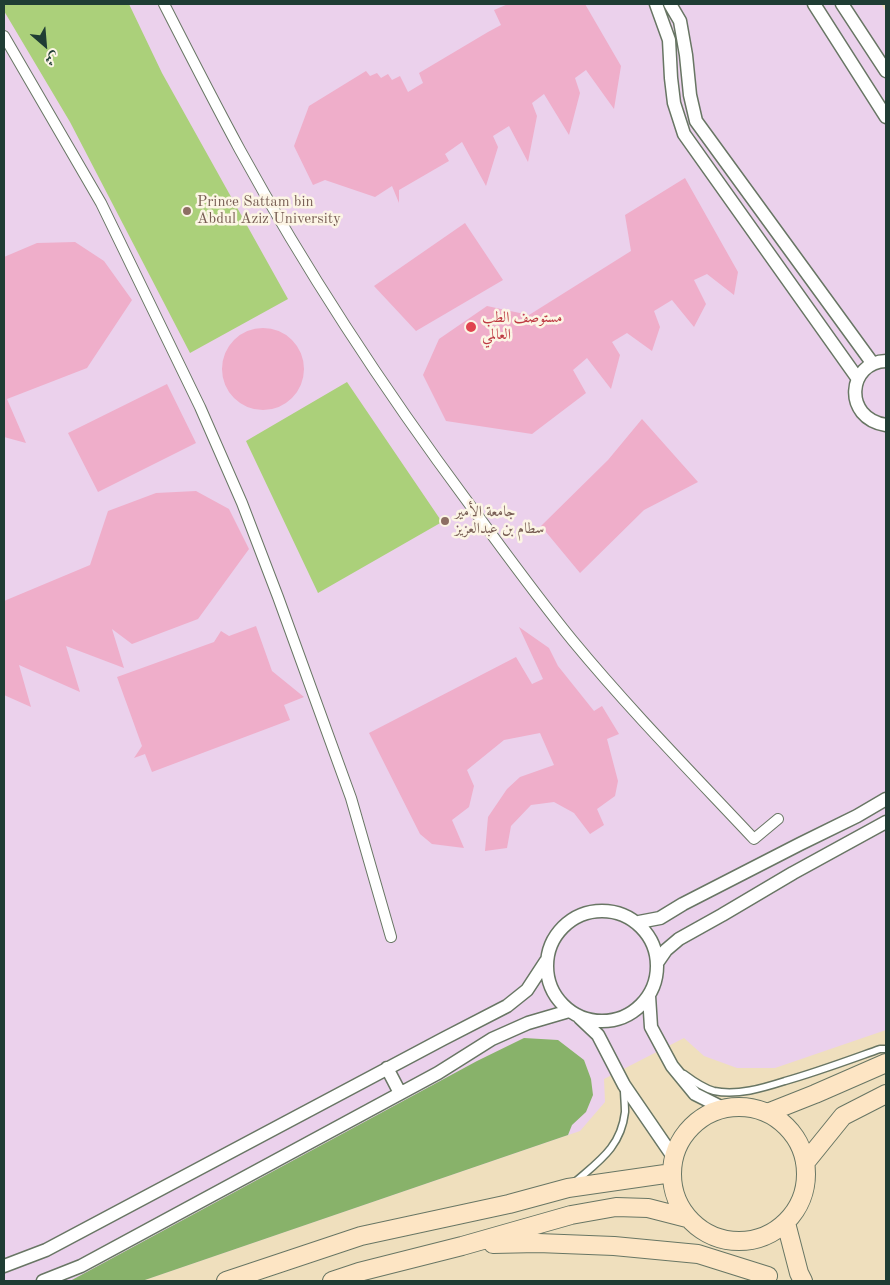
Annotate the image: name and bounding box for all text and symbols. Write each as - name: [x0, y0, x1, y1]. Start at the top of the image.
- north arrow: [20, 20, 70, 70]
- text: ش: [42, 49, 61, 68]
- place label: Prince Sattam bin Abdul Aziz University: [197, 193, 341, 228]
- marker: Prince Sattam bin Abdul Aziz University: [181, 205, 193, 217]
- place label: مستوصف الطب العالمي: [482, 309, 562, 344]
- marker: مستوصف الطب العالمي: [464, 320, 478, 334]
- place label: جامعة الأمير سطام بن عبدالعزيز: [455, 503, 544, 538]
- marker: جامعة الأمير سطام بن عبدالعزيز: [439, 515, 451, 527]

